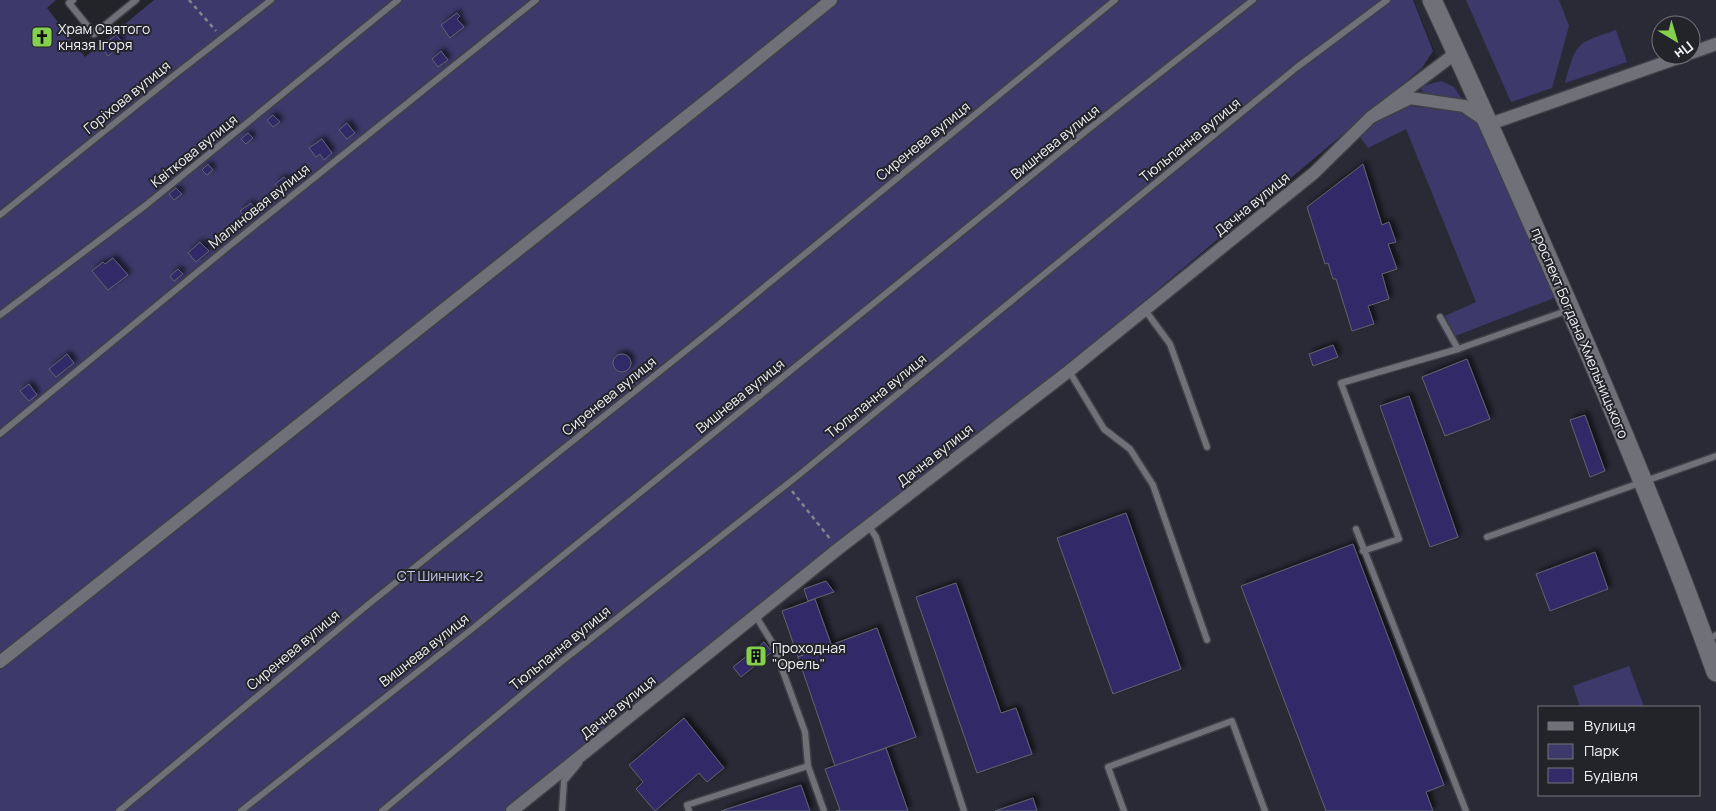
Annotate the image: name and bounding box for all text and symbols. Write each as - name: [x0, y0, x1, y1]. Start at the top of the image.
- north arrow: [1651, 15, 1701, 65]
- place label: Храм Святого князя Ігоря: [58, 19, 150, 54]
- church icon: Храм Святого князя Ігоря: [30, 25, 54, 49]
- text: Пн: [1671, 37, 1698, 64]
- street label: Горіхова вулиця: [79, 56, 174, 138]
- street label: Тюльпанна вулиця: [1135, 93, 1244, 186]
- street label: Сиренева вулиця: [872, 97, 974, 184]
- street label: Вишнева вулиця: [1006, 100, 1103, 183]
- street label: Квіткова вулиця: [146, 110, 241, 191]
- street label: Малиновая вулиця: [204, 159, 313, 252]
- street label: Дачна вулиця: [1210, 167, 1293, 240]
- street label: проспект Богдана Хмельницького: [1527, 225, 1634, 441]
- street label: Тюльпанна вулиця: [821, 349, 930, 442]
- street label: Сиренева вулиця: [558, 352, 660, 439]
- street label: Вишнева вулиця: [691, 354, 788, 437]
- street label: Дачна вулиця: [893, 419, 977, 490]
- park label: СТ Шинник-2: [397, 566, 483, 585]
- street label: Тюльпанна вулиця: [505, 601, 614, 694]
- street label: Сиренева вулиця: [242, 605, 343, 694]
- street label: Вишнева вулиця: [375, 609, 472, 691]
- place label: Проходная "Орель": [772, 638, 846, 673]
- building icon: Проходная "Орель": [744, 644, 768, 668]
- street label: Дачна вулиця: [576, 670, 659, 743]
- legend: [1538, 706, 1701, 796]
- text: Вулиця: [1584, 715, 1636, 736]
- text: Парк: [1584, 740, 1620, 761]
- text: Будівля: [1584, 765, 1638, 786]

